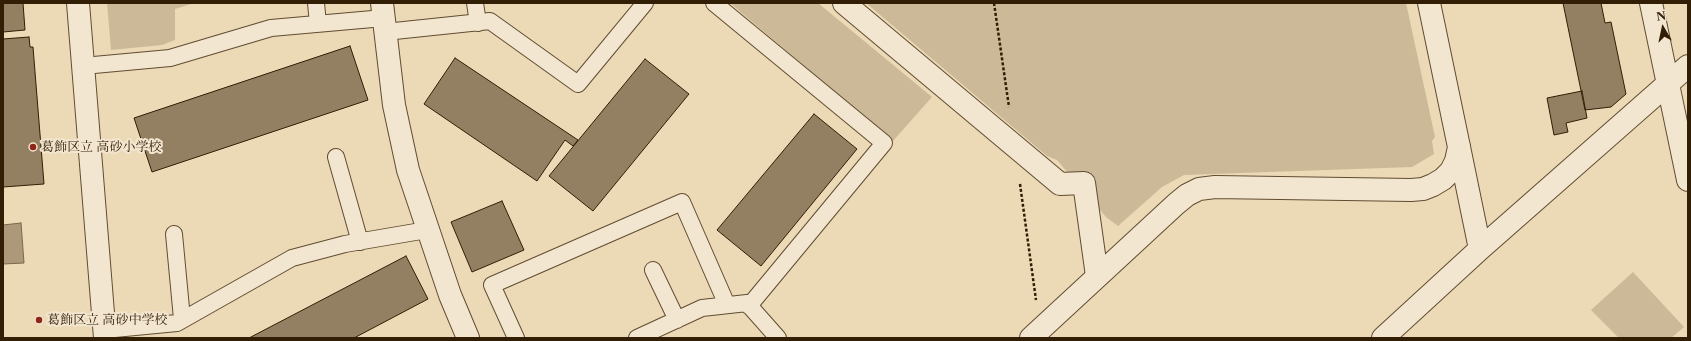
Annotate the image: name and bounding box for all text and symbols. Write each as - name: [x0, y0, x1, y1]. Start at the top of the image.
- north arrow: [1643, 8, 1683, 48]
- text: N: [1655, 8, 1667, 24]
- place label: 葛飾区立 高砂小学校: [41, 139, 161, 155]
- marker: 葛飾区立 高砂小学校: [28, 142, 38, 152]
- place label: 葛飾区立 高砂中学校: [47, 312, 167, 328]
- marker: 葛飾区立 高砂中学校: [34, 315, 44, 325]

